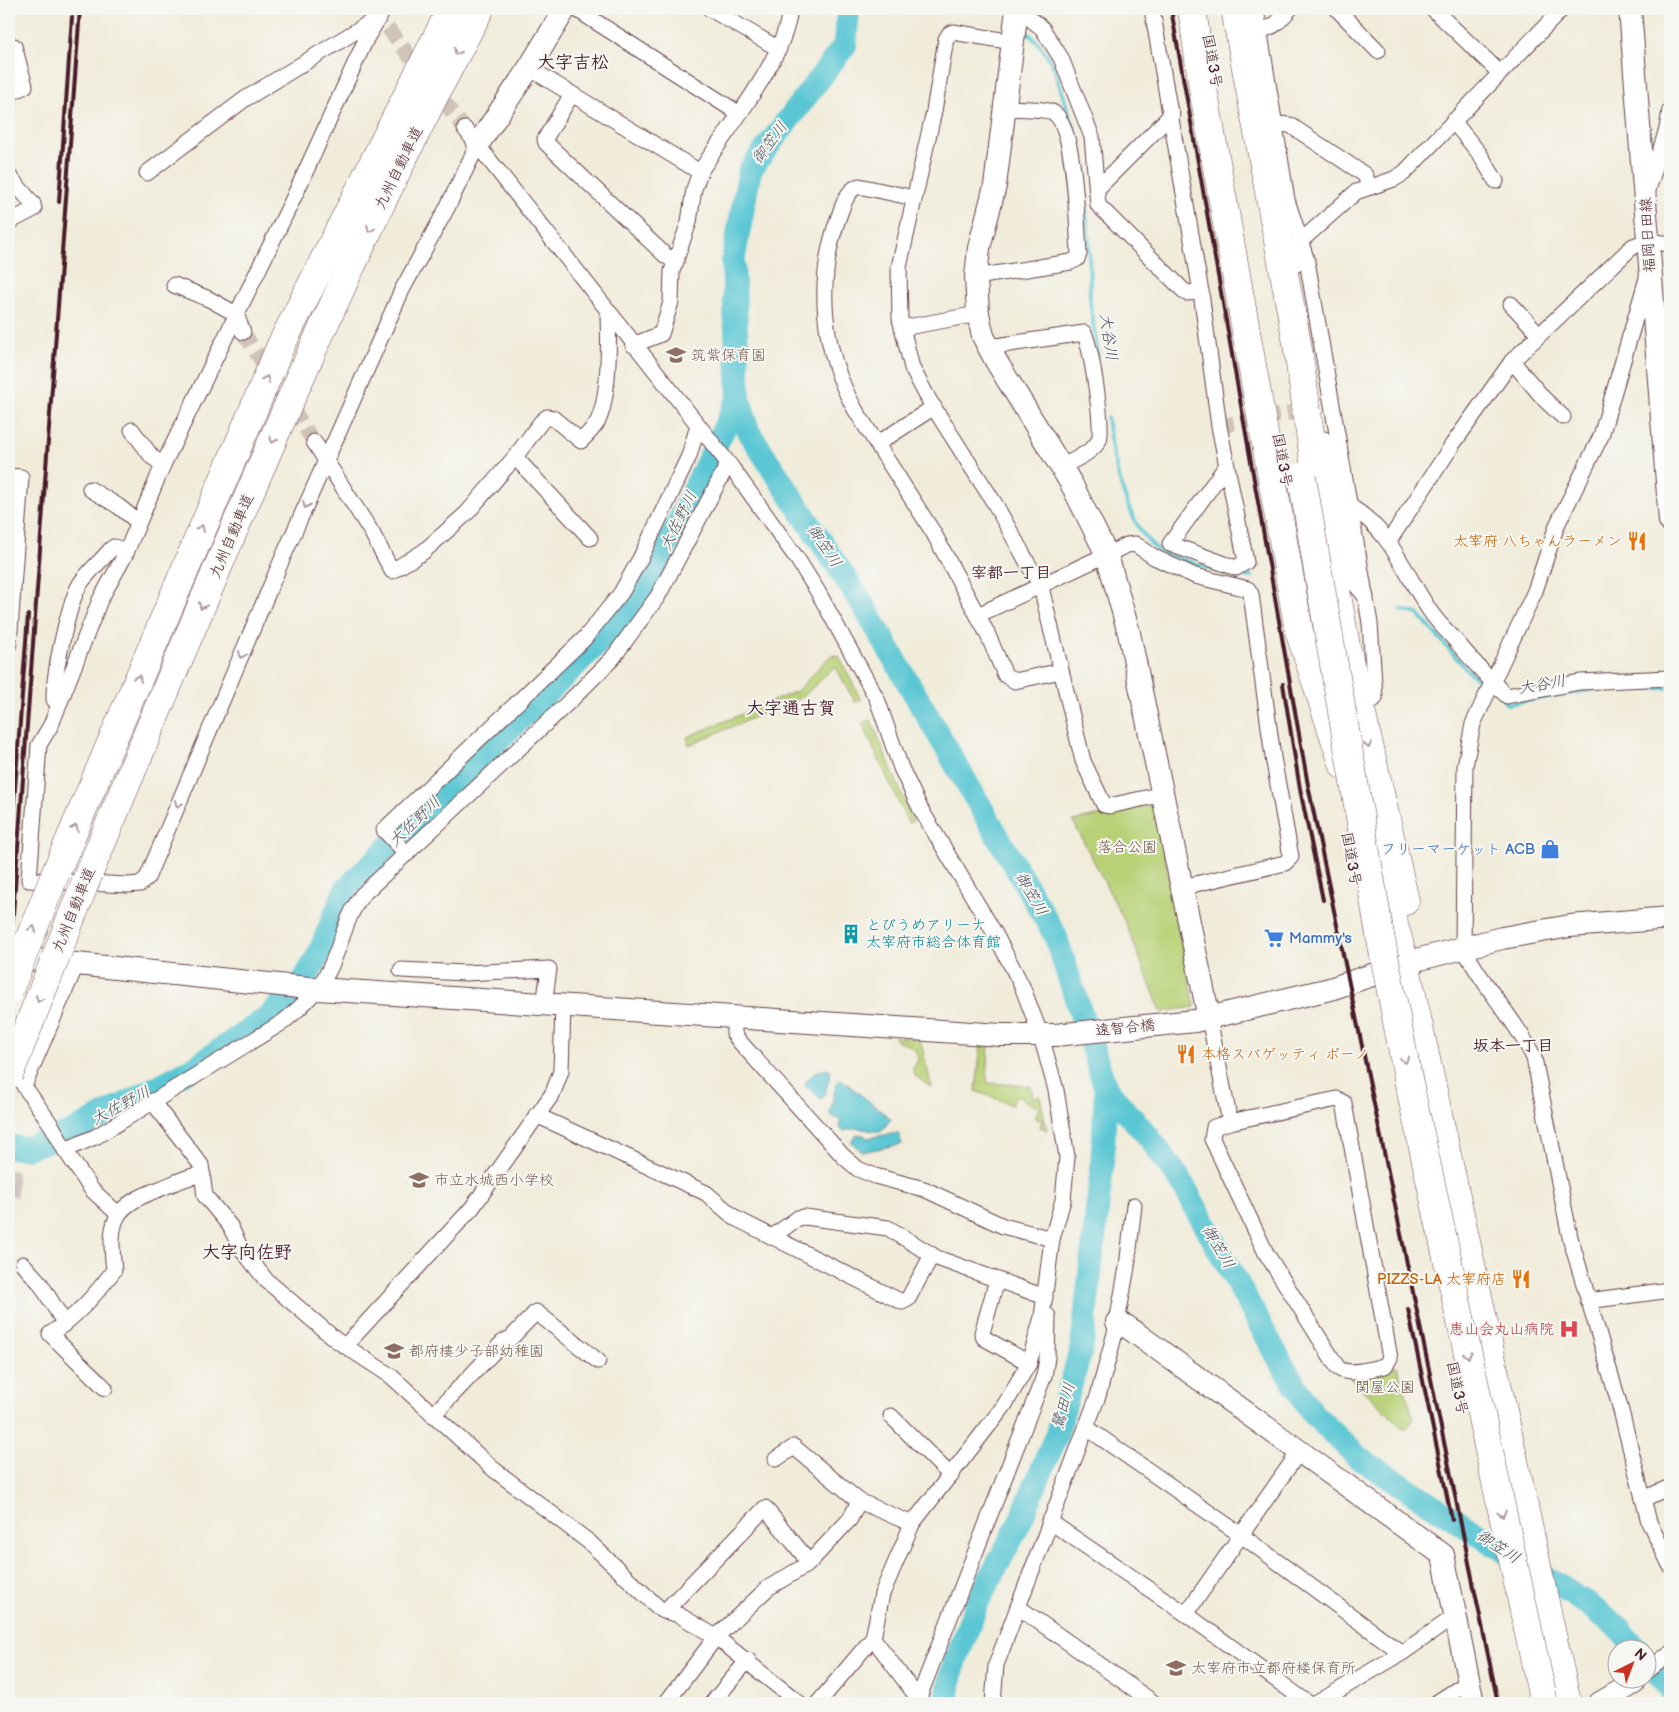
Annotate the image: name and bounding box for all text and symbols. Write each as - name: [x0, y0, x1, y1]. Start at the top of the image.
- street label: 国道3号: [1198, 33, 1226, 89]
- one-way arrow: [453, 47, 463, 56]
- district label: 大字吉松: [537, 52, 609, 73]
- water label: 御笠川: [748, 118, 792, 168]
- street label: 九州自動車道: [371, 123, 427, 213]
- street label: 福岡日田線: [1637, 197, 1659, 273]
- one-way arrow: [366, 224, 376, 233]
- water label: 大谷川: [1095, 312, 1121, 362]
- school or university icon: 筑紫保育園: [665, 344, 687, 366]
- place label: 筑紫保育園: [691, 346, 766, 365]
- one-way arrow: [260, 375, 271, 384]
- street label: 国道3号: [1268, 432, 1296, 488]
- one-way arrow: [269, 435, 279, 444]
- water label: 大佐野川: [656, 488, 702, 554]
- street label: 九州自動車道: [206, 491, 258, 581]
- one-way arrow: [302, 500, 313, 509]
- water label: 御笠川: [803, 521, 845, 571]
- one-way arrow: [195, 524, 206, 533]
- restaurant icon: 太宰府 八ちゃんラーメン: [1626, 530, 1648, 552]
- place label: 太宰府 八ちゃんラーメン: [1453, 532, 1622, 551]
- district label: 宰都一丁目: [971, 564, 1051, 583]
- one-way arrow: [198, 601, 208, 610]
- one-way arrow: [237, 650, 248, 659]
- water label: 大谷川: [1517, 671, 1567, 699]
- one-way arrow: [132, 674, 143, 683]
- district label: 大字通古賀: [746, 698, 836, 719]
- one-way arrow: [1363, 741, 1373, 749]
- water label: 大佐野川: [385, 793, 445, 851]
- one-way arrow: [174, 799, 185, 808]
- one-way arrow: [69, 824, 79, 833]
- street label: 国道3号: [1337, 831, 1365, 887]
- park label: 落合公園: [1097, 838, 1157, 857]
- shop icon: フリーマーケット ACB: [1539, 838, 1561, 860]
- place label: フリーマーケット ACB: [1381, 840, 1535, 859]
- street label: 九州自動車道: [48, 865, 100, 955]
- water label: 御笠川: [1011, 868, 1051, 920]
- place label: とびうめアリーナ 太宰府市総合体育館: [866, 916, 1001, 952]
- building icon: とびうめアリーナ 太宰府市総合体育館: [840, 923, 862, 945]
- one-way arrow: [27, 925, 38, 934]
- supermarket icon: Mammy's: [1263, 927, 1285, 949]
- place label: Mammy's: [1289, 929, 1352, 948]
- one-way arrow: [34, 994, 45, 1003]
- street label: 遠智合橋: [1094, 1015, 1156, 1041]
- district label: 坂本一丁目: [1473, 1037, 1553, 1056]
- restaurant icon: 本格スパゲッティ ボーノ: [1175, 1043, 1197, 1065]
- place label: 本格スパゲッティ ボーノ: [1201, 1045, 1369, 1064]
- one-way arrow: [1399, 1055, 1409, 1064]
- water label: 大佐野川: [88, 1083, 154, 1129]
- school or university icon: 市立水城西小学校: [408, 1169, 430, 1191]
- place label: 市立水城西小学校: [434, 1171, 554, 1190]
- water label: 御笠川: [1198, 1221, 1238, 1273]
- district label: 大字向佐野: [202, 1242, 292, 1263]
- restaurant icon: PIZZS-LA 太宰府店: [1510, 1268, 1532, 1290]
- place label: PIZZS-LA 太宰府店: [1377, 1270, 1506, 1289]
- hospital icon: 恵山会丸山病院: [1558, 1318, 1580, 1340]
- place label: 恵山会丸山病院: [1449, 1320, 1554, 1339]
- school or university icon: 都府樓少子部幼稚園: [383, 1340, 405, 1362]
- place label: 都府樓少子部幼稚園: [409, 1342, 544, 1361]
- one-way arrow: [1462, 1351, 1473, 1360]
- street label: 国道3号: [1442, 1360, 1472, 1416]
- park label: 関屋公園: [1355, 1378, 1415, 1397]
- water label: 鷺田川: [1048, 1380, 1080, 1432]
- one-way arrow: [1496, 1510, 1507, 1519]
- water label: 御笠川: [1473, 1526, 1523, 1568]
- north arrow: [1606, 1640, 1656, 1690]
- text: N: [1631, 1645, 1650, 1665]
- school or university icon: 太宰府市立都府楼保育所: [1165, 1657, 1187, 1679]
- place label: 太宰府市立都府楼保育所: [1191, 1659, 1356, 1678]

